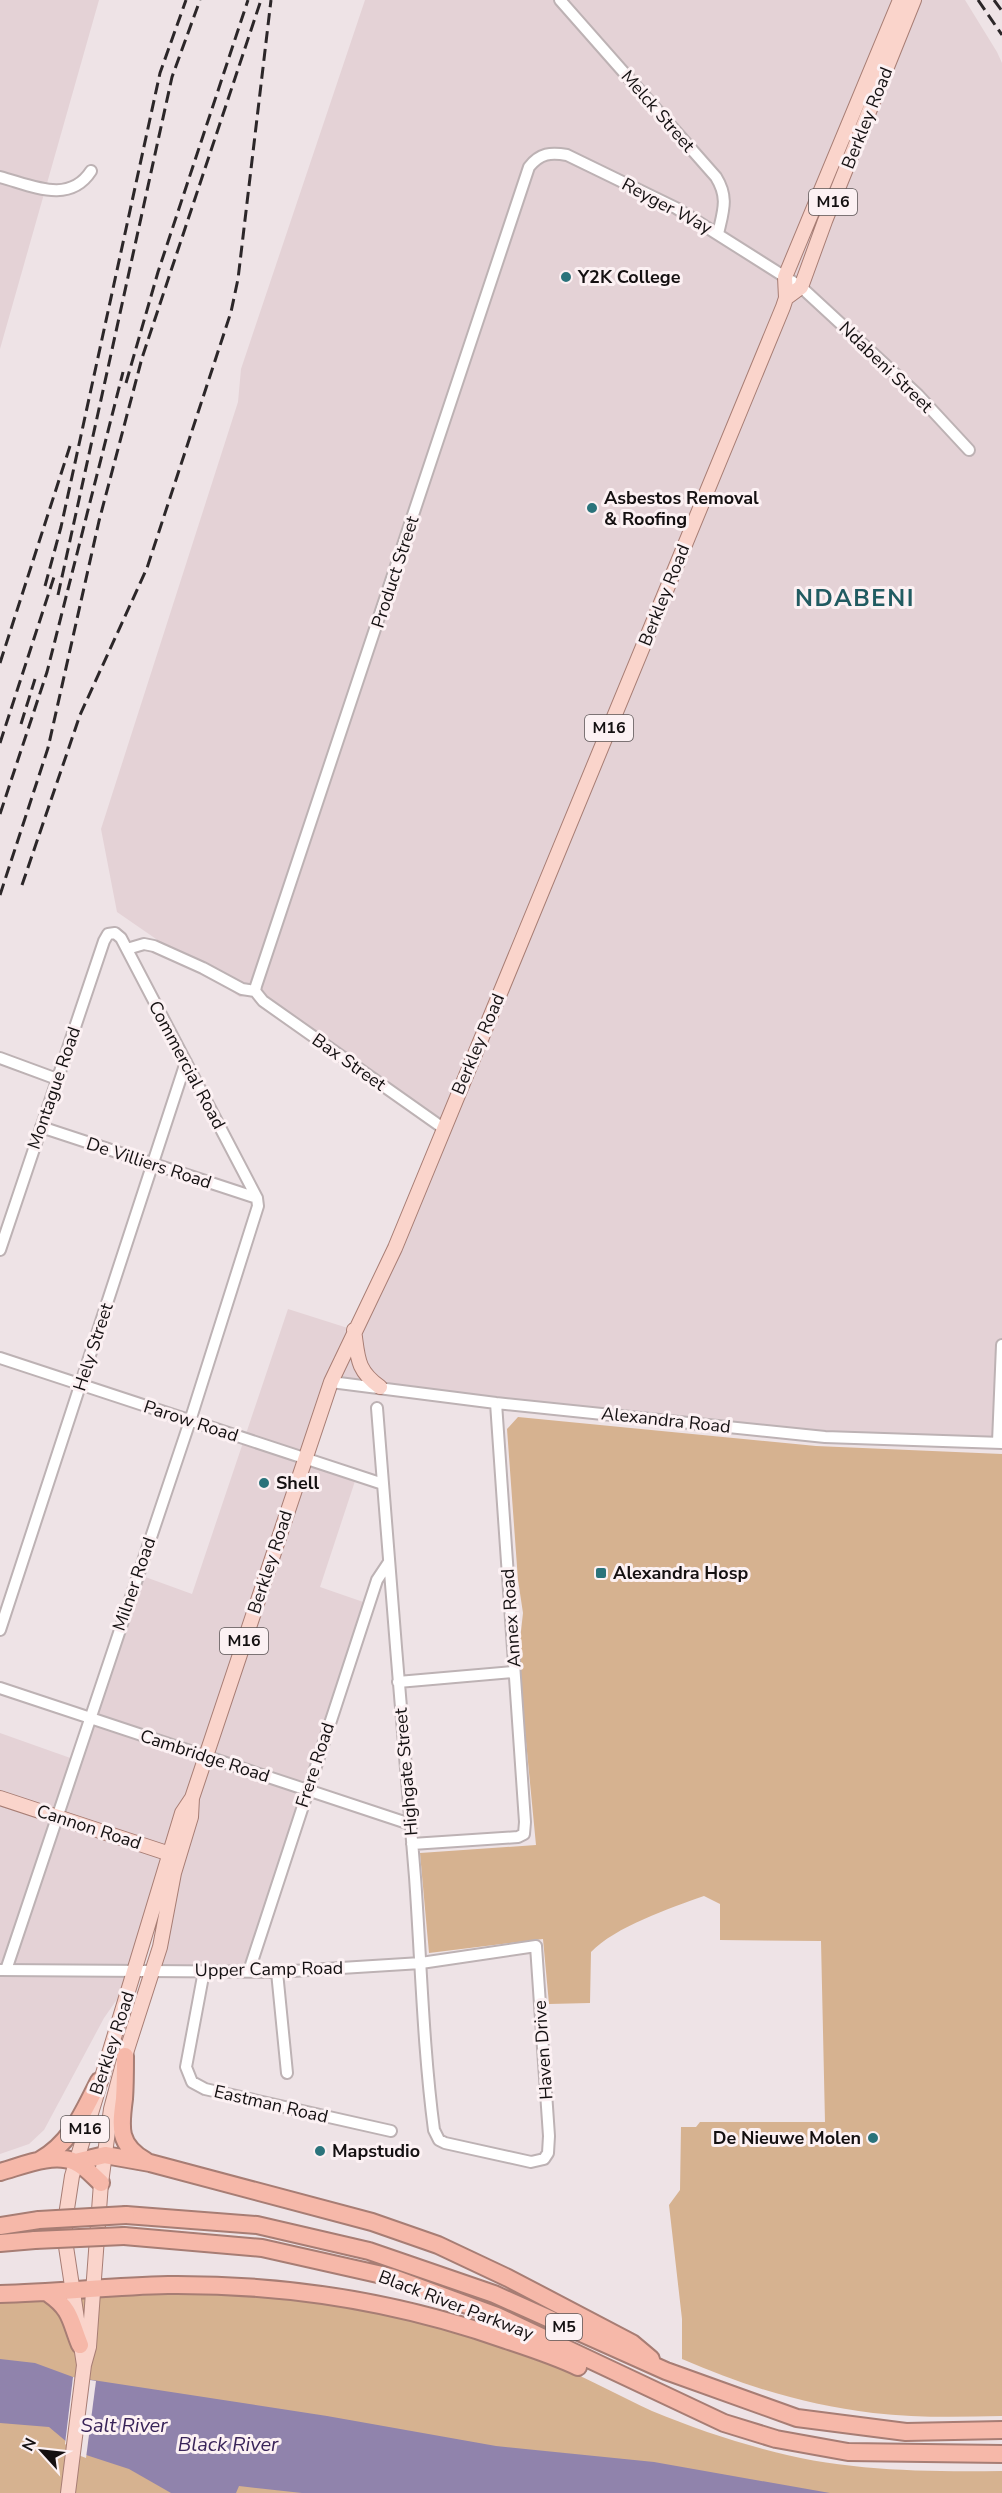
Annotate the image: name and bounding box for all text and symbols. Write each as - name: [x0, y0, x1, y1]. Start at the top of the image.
- street label: Berkley Road: [836, 64, 898, 172]
- street label: Melck Street: [616, 65, 701, 158]
- street label: Reyger Way: [618, 172, 717, 240]
- road number: M16: [809, 189, 857, 215]
- place label: Y2K College: [577, 265, 681, 289]
- marker: Y2K College: [559, 270, 573, 284]
- street label: Ndabeni Street: [834, 316, 939, 418]
- place label: Asbestos Removal & Roofing: [604, 486, 759, 531]
- marker: Asbestos Removal & Roofing: [585, 501, 599, 515]
- street label: Product Street: [366, 512, 425, 631]
- street label: Berkley Road: [633, 541, 695, 649]
- district label: NDABENI: [795, 582, 915, 614]
- road number: M16: [585, 715, 633, 741]
- street label: Berkley Road: [446, 990, 510, 1098]
- street label: Commercial Road: [143, 997, 231, 1133]
- street label: Montague Road: [22, 1023, 86, 1153]
- street label: Bax Street: [307, 1028, 391, 1097]
- street label: De Villiers Road: [83, 1131, 215, 1195]
- street label: Hely Street: [67, 1299, 119, 1394]
- street label: Parow Road: [141, 1394, 241, 1448]
- street label: Alexandra Road: [600, 1401, 732, 1439]
- place label: Shell: [276, 1471, 319, 1495]
- marker: Shell: [257, 1476, 271, 1490]
- street label: Berkley Road: [242, 1507, 298, 1617]
- street label: Milner Road: [107, 1534, 161, 1634]
- place label: Alexandra Hosp: [613, 1561, 748, 1585]
- marker: Alexandra Hosp: [594, 1566, 608, 1580]
- street label: Annex Road: [496, 1568, 526, 1668]
- road number: M16: [220, 1628, 268, 1654]
- street label: Highgate Street: [388, 1706, 424, 1837]
- street label: Frere Road: [290, 1719, 340, 1811]
- street label: Cambridge Road: [137, 1724, 273, 1788]
- street label: Cannon Road: [34, 1799, 144, 1855]
- street label: Upper Camp Road: [195, 1956, 343, 1982]
- street label: Berkley Road: [84, 1988, 140, 2098]
- street label: Haven Drive: [528, 2000, 558, 2100]
- street label: Eastman Road: [212, 2079, 330, 2129]
- road number: M16: [61, 2116, 109, 2142]
- place label: De Nieuwe Molen: [713, 2126, 861, 2150]
- marker: De Nieuwe Molen: [866, 2131, 880, 2145]
- place label: Mapstudio: [332, 2139, 420, 2163]
- marker: Mapstudio: [313, 2144, 327, 2158]
- street label: Black River Parkway: [375, 2264, 538, 2346]
- road number: M5: [546, 2314, 582, 2340]
- water label: Salt River: [81, 2412, 168, 2439]
- north arrow: [12, 2421, 72, 2481]
- water label: Black River: [178, 2431, 279, 2458]
- text: N: [17, 2434, 42, 2455]

